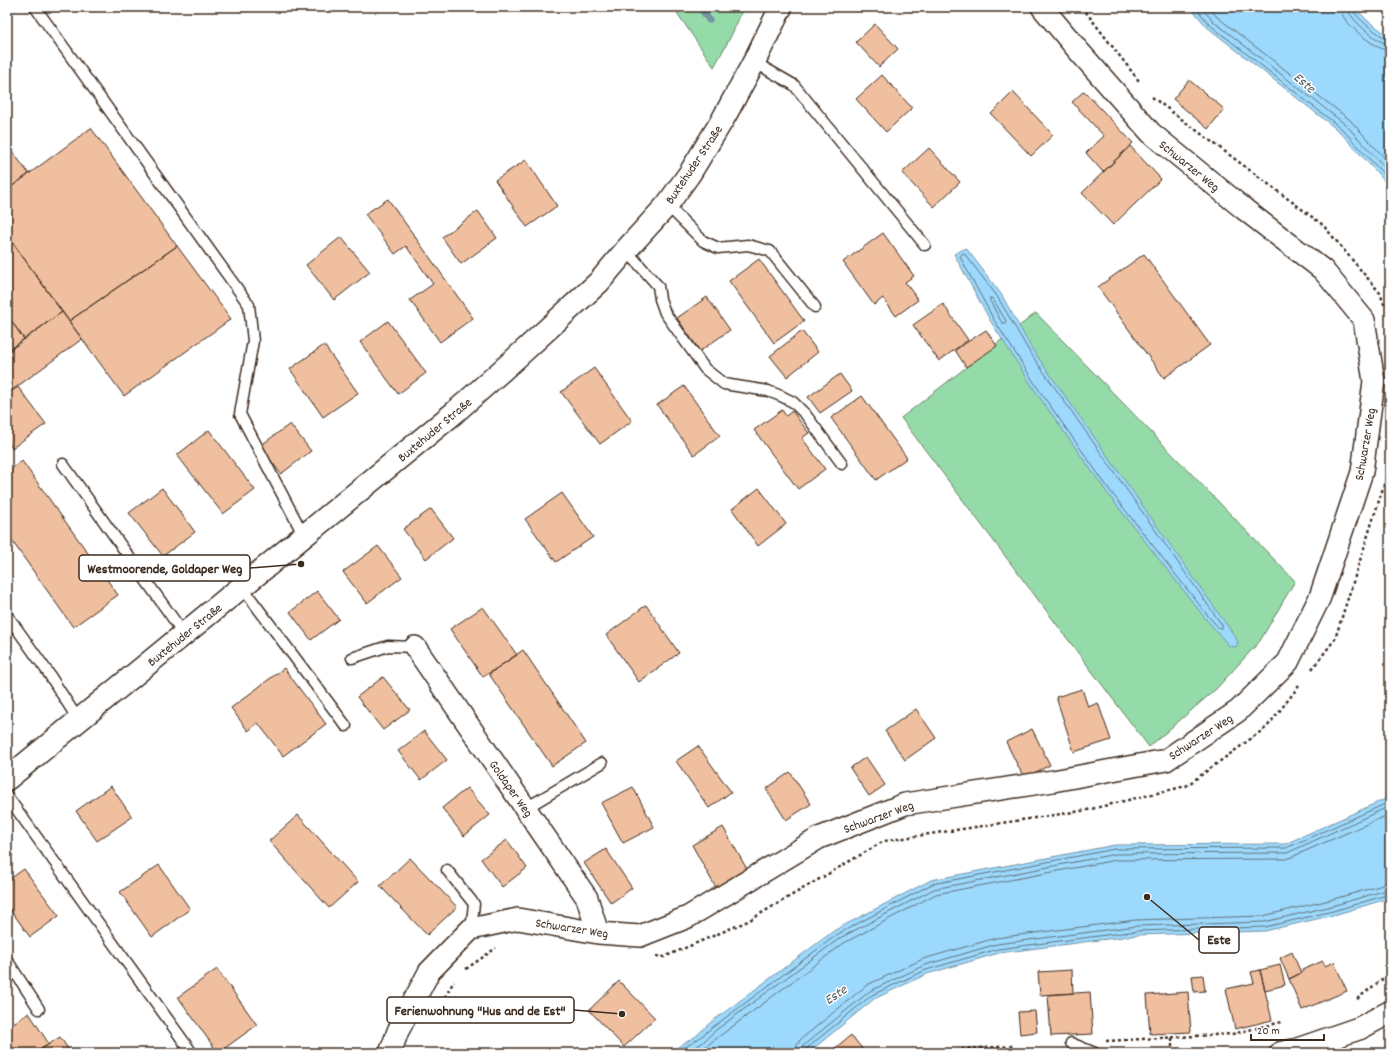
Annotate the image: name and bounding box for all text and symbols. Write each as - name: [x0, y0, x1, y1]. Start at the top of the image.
- water label: Este: [1288, 68, 1320, 99]
- street label: Buxtehuder Straße: [662, 122, 729, 209]
- street label: Schwarzer Weg: [1154, 136, 1223, 198]
- street label: Buxtehuder Straße: [394, 394, 477, 468]
- street label: Schwarzer Weg: [1351, 406, 1382, 482]
- callout: Westmoorende, Goldaper Weg: [79, 555, 250, 581]
- text: Westmoorende, Goldaper Weg: [88, 560, 242, 580]
- street label: Buxtehuder Straße: [144, 600, 227, 672]
- street label: Schwarzer Weg: [1165, 710, 1238, 766]
- street label: Goldaper Weg: [483, 757, 537, 822]
- street label: Schwarzer Weg: [841, 797, 917, 840]
- street label: Schwarzer Weg: [534, 914, 610, 945]
- callout: Este: [1199, 927, 1239, 953]
- text: Este: [1207, 931, 1231, 951]
- water label: Este: [821, 980, 852, 1011]
- callout: Ferienwohnung "Hus and de Est": [387, 997, 574, 1023]
- text: Ferienwohnung "Hus and de Est": [394, 1002, 566, 1022]
- scale bar: [1251, 1016, 1324, 1042]
- text: 20 m: [1257, 1023, 1280, 1040]

